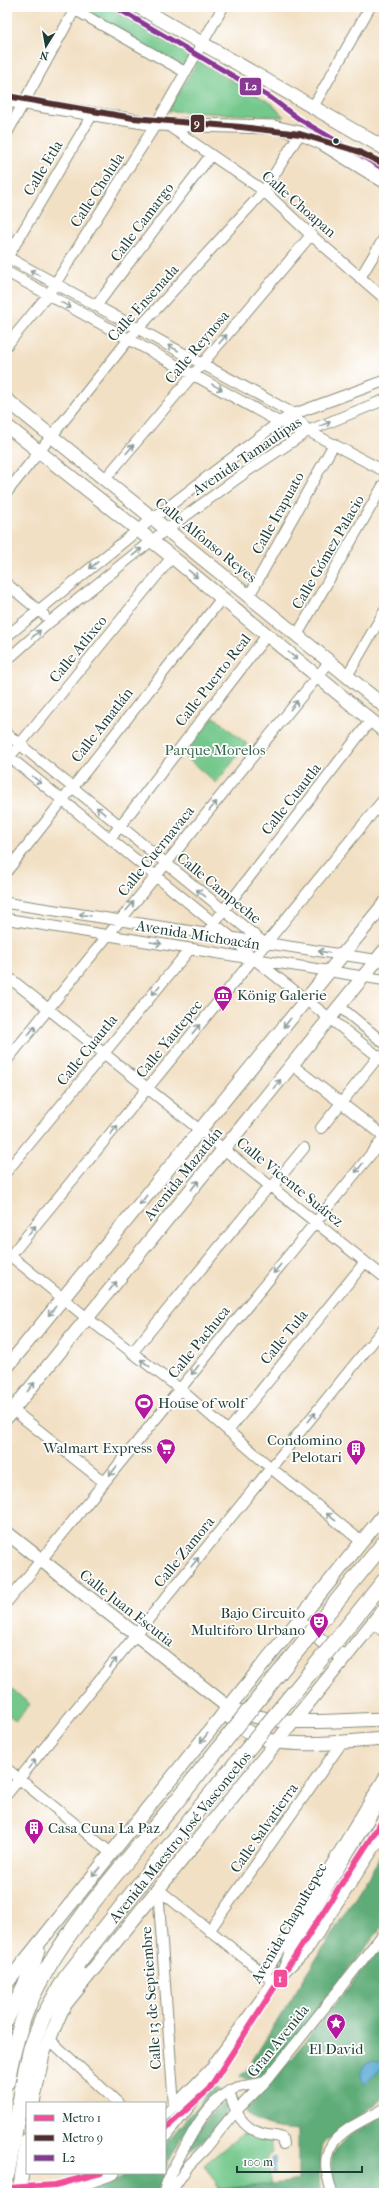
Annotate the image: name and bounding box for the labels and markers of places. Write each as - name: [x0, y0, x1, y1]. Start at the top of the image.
- unlabelled marker: [331, 136, 341, 146]
- museum icon: König Galerie: [212, 984, 234, 1012]
- place label: König Galerie: [237, 986, 327, 1004]
- sports icon: House of wolf: [133, 1392, 155, 1420]
- place label: House of wolf: [158, 1394, 248, 1412]
- place label: Condomino Pelotari: [267, 1431, 343, 1466]
- supermarket icon: Walmart Express: [155, 1437, 177, 1465]
- building icon: Condomino Pelotari: [345, 1438, 367, 1466]
- place label: Walmart Express: [42, 1439, 152, 1457]
- place label: Bajo Circuito Multiforo Urbano: [191, 1604, 305, 1639]
- theatre icon: Bajo Circuito Multiforo Urbano: [308, 1611, 330, 1639]
- building icon: Casa Cuna La Paz: [23, 1817, 45, 1845]
- place label: Casa Cuna La Paz: [48, 1819, 160, 1837]
- place icon: El David: [325, 2012, 347, 2040]
- place label: El David: [309, 2040, 364, 2058]

